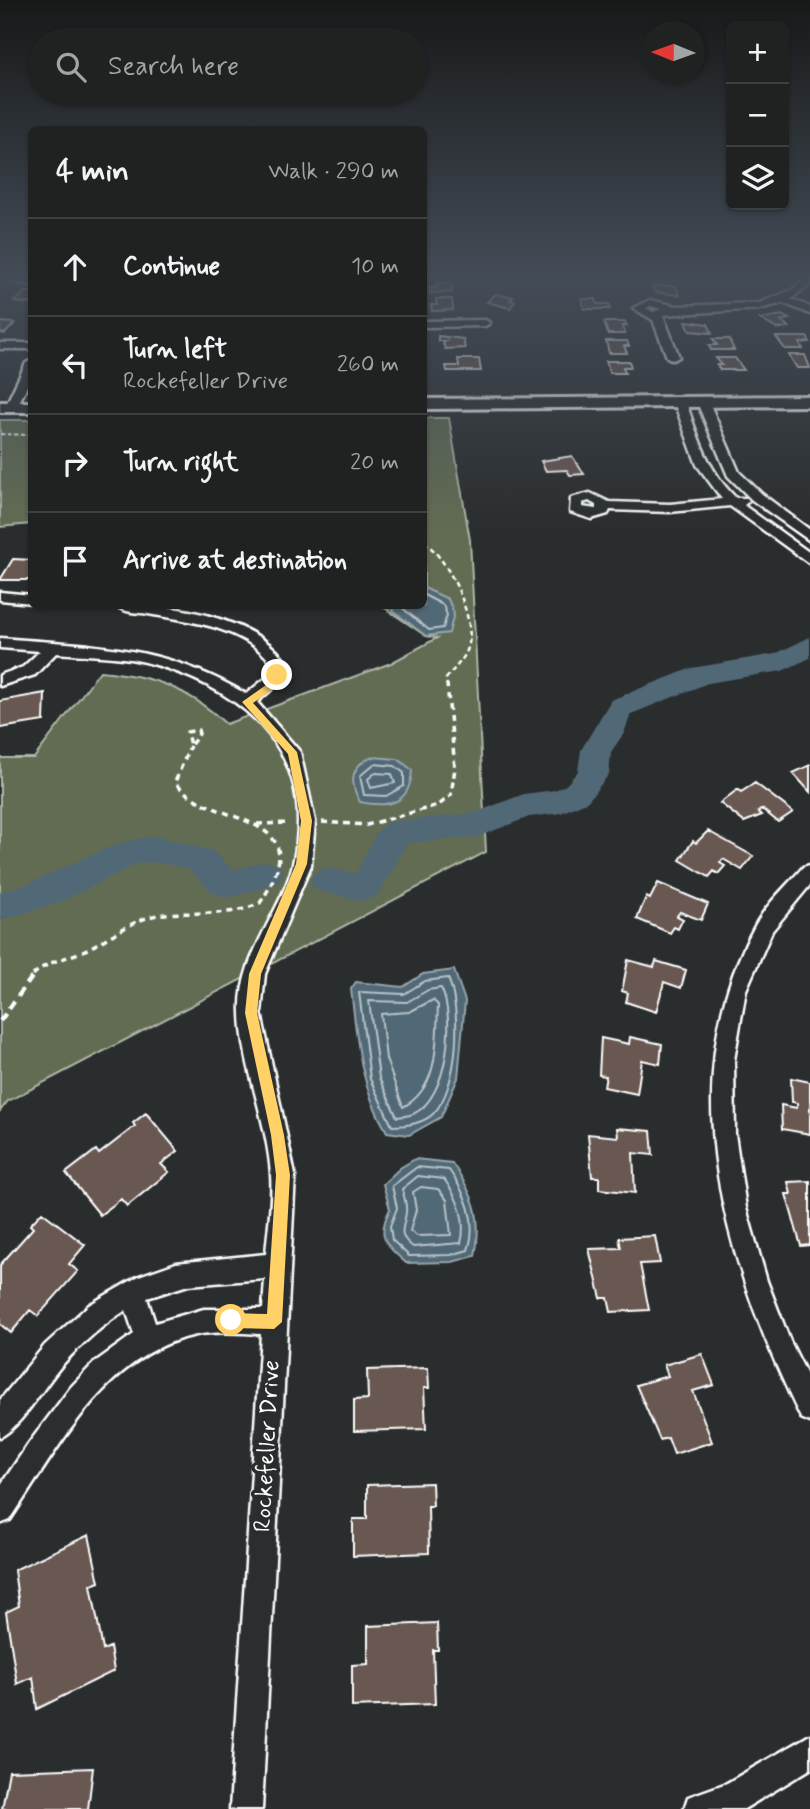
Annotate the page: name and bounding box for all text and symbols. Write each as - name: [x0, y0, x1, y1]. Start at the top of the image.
- north arrow: [642, 21, 705, 84]
- map controls: [726, 21, 789, 210]
- button: +: [726, 21, 789, 84]
- search box: [28, 28, 427, 105]
- icon: search: [52, 48, 90, 86]
- text: Search here: [108, 50, 239, 84]
- button: −: [726, 84, 789, 147]
- button: layers: [726, 147, 789, 210]
- text: 4 min: [56, 152, 129, 191]
- text: Walk · 290 m: [268, 157, 399, 187]
- icon: ahead: [56, 248, 94, 286]
- text: Continue: [123, 250, 220, 284]
- text: 10 m: [351, 252, 399, 282]
- text: Turn left: [123, 333, 227, 367]
- icon: left: [56, 346, 94, 384]
- text: 260 m: [337, 350, 399, 380]
- text: Rockefeller Drive: [123, 367, 288, 397]
- icon: right: [56, 444, 94, 482]
- text: Turn right: [123, 446, 239, 480]
- text: 20 m: [350, 448, 399, 478]
- icon: arrive: [56, 542, 94, 580]
- text: Arrive at destination: [123, 544, 347, 578]
- route end: [261, 659, 292, 690]
- route start: [215, 1304, 246, 1335]
- street label: Rockefeller Drive: [248, 1359, 287, 1533]

